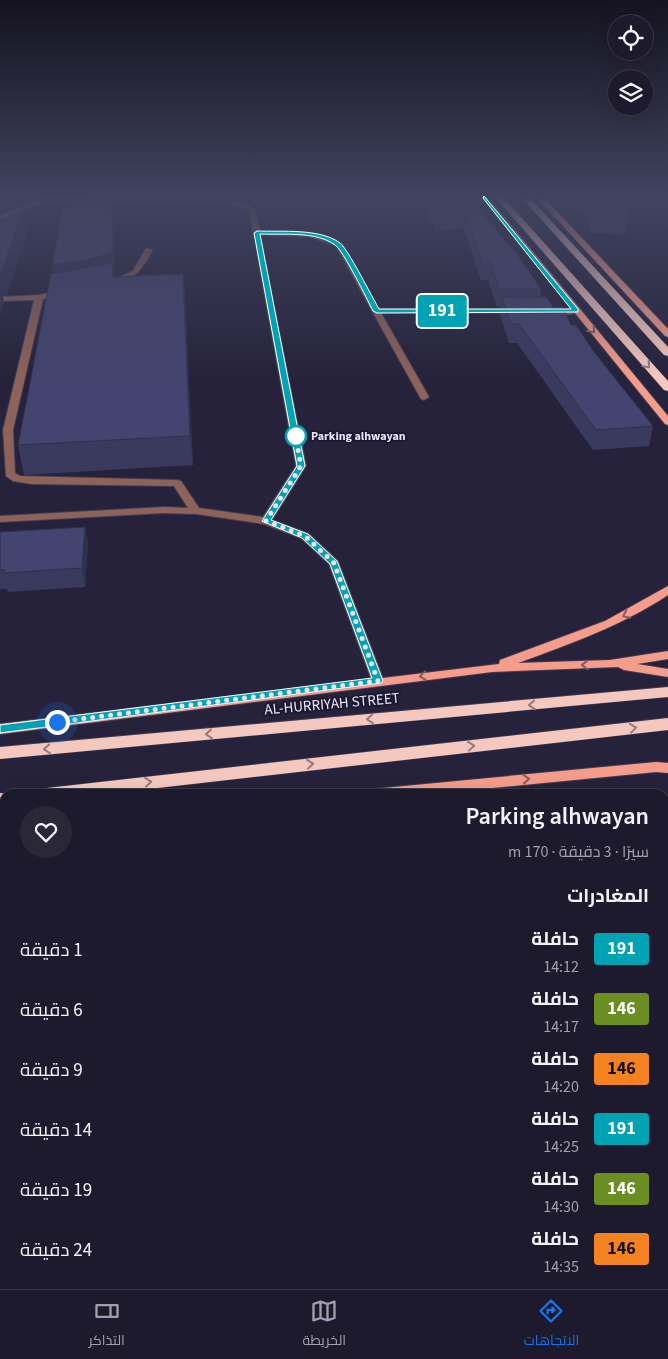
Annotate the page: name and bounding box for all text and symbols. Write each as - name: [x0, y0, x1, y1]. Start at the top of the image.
- map controls: [608, 15, 653, 115]
- button: locate: [608, 15, 653, 60]
- button: layers: [608, 70, 653, 115]
- line badge: 191: [413, 295, 471, 327]
- text: 191: [428, 298, 456, 323]
- one-way arrow: [587, 325, 596, 334]
- one-way arrow: [642, 359, 650, 368]
- marker: Parking alhwayan: [285, 425, 307, 447]
- place label: Parking alhwayan: [311, 428, 406, 445]
- one-way arrow: [623, 609, 632, 619]
- one-way arrow: [581, 659, 589, 670]
- one-way arrow: [419, 670, 427, 681]
- street label: AL-HURRIYAH STREET: [263, 688, 401, 720]
- one-way arrow: [528, 699, 536, 710]
- your location: [45, 710, 70, 735]
- one-way arrow: [366, 714, 374, 725]
- one-way arrow: [629, 723, 637, 734]
- one-way arrow: [204, 728, 212, 739]
- one-way arrow: [467, 741, 475, 752]
- one-way arrow: [43, 743, 51, 754]
- one-way arrow: [306, 759, 314, 770]
- one-way arrow: [522, 774, 530, 785]
- one-way arrow: [144, 777, 152, 788]
- text: Parking alhwayan: [465, 799, 649, 834]
- button: heart: [20, 806, 72, 858]
- text: سيرًا · 3 دقيقة · 170 m: [508, 841, 649, 863]
- text: المغادرات: [567, 883, 649, 910]
- text: حافلة: [531, 926, 579, 953]
- text: 191: [607, 936, 636, 961]
- text: 1 دقيقة: [20, 937, 83, 964]
- text: 14:12: [543, 956, 579, 978]
- text: حافلة: [531, 986, 579, 1013]
- text: 146: [607, 996, 636, 1021]
- text: 6 دقيقة: [20, 997, 83, 1024]
- text: 14:17: [543, 1016, 579, 1038]
- text: حافلة: [531, 1046, 579, 1073]
- text: 146: [607, 1056, 636, 1081]
- text: 9 دقيقة: [20, 1057, 83, 1084]
- text: 14:20: [543, 1076, 579, 1098]
- text: حافلة: [531, 1106, 579, 1133]
- text: 191: [607, 1116, 636, 1141]
- text: 14 دقيقة: [20, 1117, 92, 1144]
- text: 14:25: [543, 1136, 579, 1158]
- text: حافلة: [531, 1166, 579, 1193]
- text: 146: [607, 1176, 636, 1201]
- text: 19 دقيقة: [20, 1177, 92, 1204]
- text: 14:30: [543, 1196, 579, 1218]
- text: حافلة: [531, 1226, 579, 1253]
- text: 146: [607, 1236, 636, 1261]
- text: 24 دقيقة: [20, 1237, 92, 1264]
- text: 14:35: [543, 1256, 579, 1278]
- tab: التذاكر: [89, 1297, 125, 1353]
- tab: الخريطة: [302, 1297, 346, 1353]
- tab: الاتجاهات: [524, 1297, 579, 1353]

